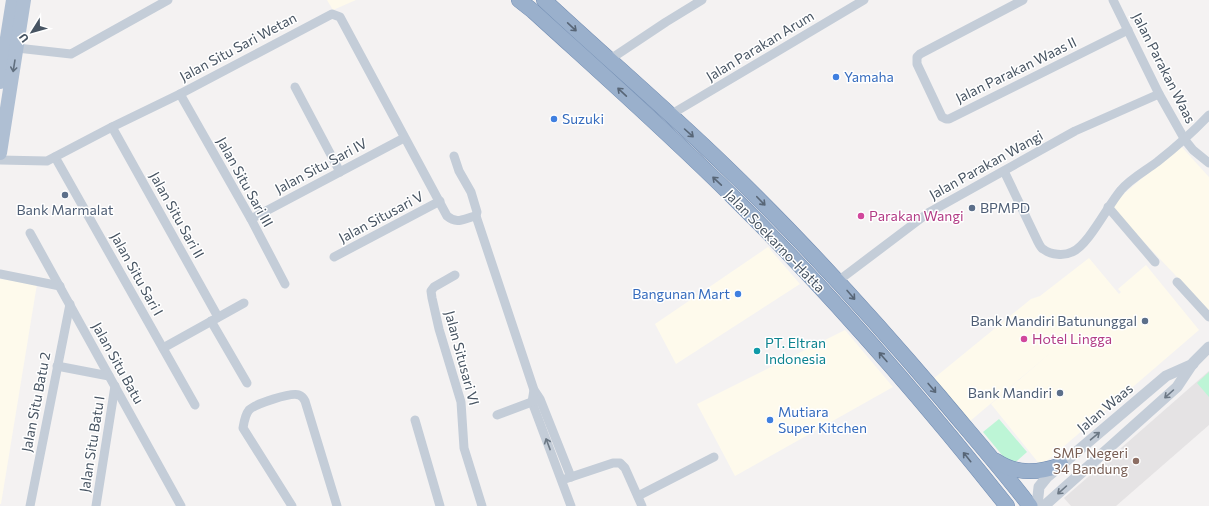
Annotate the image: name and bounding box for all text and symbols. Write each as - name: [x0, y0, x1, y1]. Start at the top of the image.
- street label: Jalan Parakan Arum: [703, 7, 817, 84]
- street label: Jalan Situ Sari Wetan: [176, 9, 299, 85]
- street label: Jalan Parakan Waas: [1129, 10, 1200, 126]
- north arrow: [12, 12, 52, 52]
- one-way arrow: [567, 22, 578, 31]
- text: U: [16, 31, 31, 45]
- street label: Jalan Parakan Waas II: [952, 33, 1079, 106]
- one-way arrow: [10, 59, 18, 72]
- place label: Yamaha: [844, 68, 894, 85]
- marker: Yamaha: [831, 72, 841, 82]
- one-way arrow: [617, 88, 627, 97]
- place label: Suzuki: [562, 110, 604, 127]
- marker: Suzuki: [549, 114, 559, 124]
- street label: Jalan Parakan Wangi: [926, 126, 1046, 203]
- one-way arrow: [684, 128, 695, 137]
- street label: Jalan Situ Sari III: [214, 134, 277, 230]
- street label: Jalan Situ Sari IV: [272, 134, 370, 197]
- street label: Jalan Situ Sari II: [147, 169, 208, 261]
- one-way arrow: [712, 177, 722, 186]
- street label: Jalan Soekarno-Hatta: [722, 186, 829, 296]
- street label: Jalan Situsari V: [335, 187, 426, 246]
- marker: Bank Marmalat: [60, 190, 70, 200]
- one-way arrow: [756, 196, 766, 206]
- place label: BPMPD: [980, 199, 1030, 216]
- place label: Bank Marmalat: [17, 201, 114, 218]
- marker: BPMPD: [967, 203, 977, 213]
- place label: Parakan Wangi: [869, 207, 964, 224]
- marker: Parakan Wangi: [856, 211, 866, 221]
- street label: Jalan Situ Sari I: [108, 229, 167, 318]
- place label: Bangunan Mart: [632, 285, 730, 302]
- marker: Bangunan Mart: [733, 289, 743, 299]
- one-way arrow: [846, 290, 855, 300]
- street label: Jalan Situsari VI: [442, 309, 483, 407]
- place label: Bank Mandiri Batununggal: [970, 312, 1137, 329]
- marker: Bank Mandiri Batununggal: [1140, 316, 1150, 326]
- street label: Jalan Situ Batu: [89, 319, 148, 407]
- place label: Hotel Lingga: [1032, 330, 1112, 347]
- place label: PT. Eltran Indonesia: [765, 334, 826, 367]
- marker: Hotel Lingga: [1019, 334, 1029, 344]
- marker: PT. Eltran Indonesia: [752, 346, 762, 356]
- street label: Jalan Situ Batu 2: [17, 350, 54, 453]
- one-way arrow: [879, 352, 888, 362]
- street label: Jalan Waas: [1073, 379, 1136, 436]
- one-way arrow: [927, 382, 936, 393]
- place label: Bank Mandiri: [968, 384, 1052, 401]
- marker: Bank Mandiri: [1055, 388, 1065, 398]
- one-way arrow: [1164, 389, 1174, 398]
- street label: Jalan Situ Batu I: [75, 394, 108, 493]
- place label: Mutiara Super Kitchen: [778, 403, 867, 436]
- marker: Mutiara Super Kitchen: [765, 415, 775, 425]
- one-way arrow: [1090, 432, 1101, 441]
- one-way arrow: [543, 438, 551, 450]
- place label: SMP Negeri 34 Bandung: [1053, 444, 1128, 477]
- one-way arrow: [962, 451, 971, 462]
- marker: SMP Negeri 34 Bandung: [1131, 456, 1141, 466]
- one-way arrow: [1057, 485, 1067, 495]

